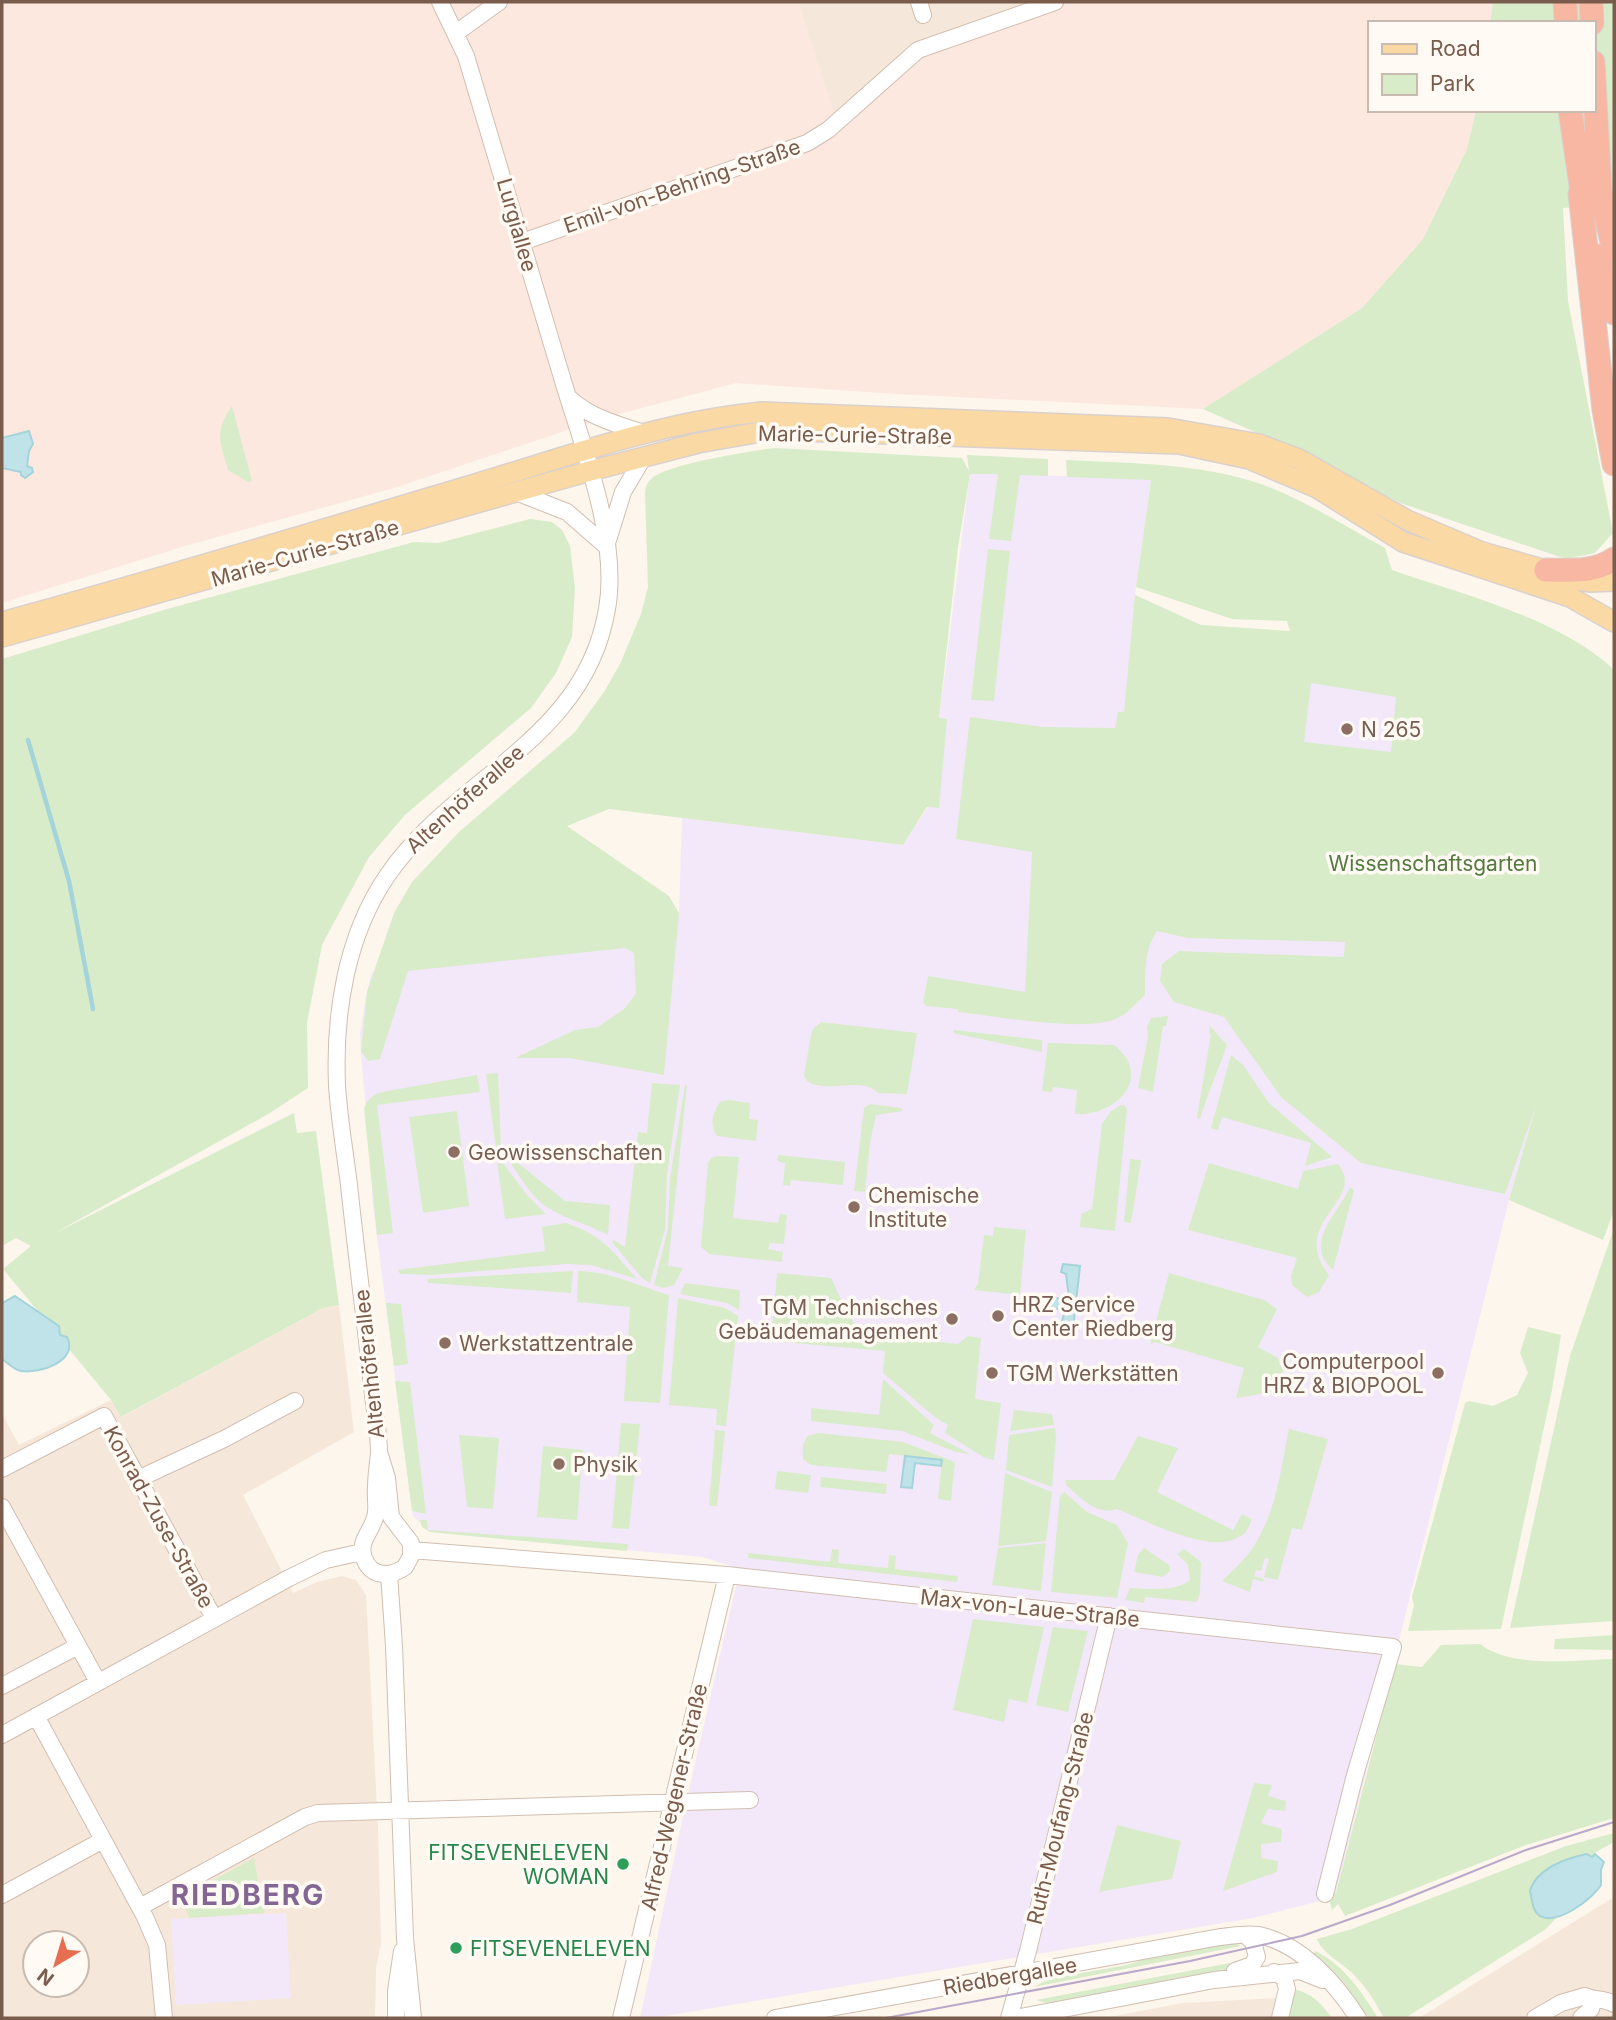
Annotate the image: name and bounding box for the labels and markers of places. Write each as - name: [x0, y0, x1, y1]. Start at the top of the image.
- place label: N 265: [1361, 717, 1421, 742]
- marker: N 265: [1339, 721, 1355, 737]
- place label: Geowissenschaften: [468, 1140, 663, 1165]
- marker: Geowissenschaften: [446, 1144, 462, 1160]
- place label: Chemische Institute: [868, 1183, 979, 1232]
- marker: Chemische Institute: [846, 1199, 862, 1215]
- place label: HRZ Service Center Riedberg: [1012, 1292, 1174, 1341]
- place label: TGM Technisches Gebäudemanagement: [718, 1295, 938, 1344]
- marker: HRZ Service Center Riedberg: [990, 1308, 1006, 1324]
- marker: TGM Technisches Gebäudemanagement: [944, 1311, 960, 1327]
- place label: Werkstattzentrale: [459, 1331, 634, 1356]
- marker: Werkstattzentrale: [437, 1335, 453, 1351]
- place label: Computerpool HRZ & BIOPOOL: [1263, 1349, 1424, 1398]
- place label: TGM Werkstätten: [1006, 1361, 1179, 1386]
- marker: TGM Werkstätten: [984, 1365, 1000, 1381]
- marker: Computerpool HRZ & BIOPOOL: [1430, 1365, 1446, 1381]
- place label: Physik: [573, 1452, 638, 1477]
- marker: Physik: [551, 1456, 567, 1472]
- place label: FITSEVENELEVEN WOMAN: [428, 1840, 609, 1889]
- marker: FITSEVENELEVEN WOMAN: [615, 1856, 631, 1872]
- place label: FITSEVENELEVEN: [470, 1936, 651, 1961]
- marker: FITSEVENELEVEN: [448, 1940, 464, 1956]

